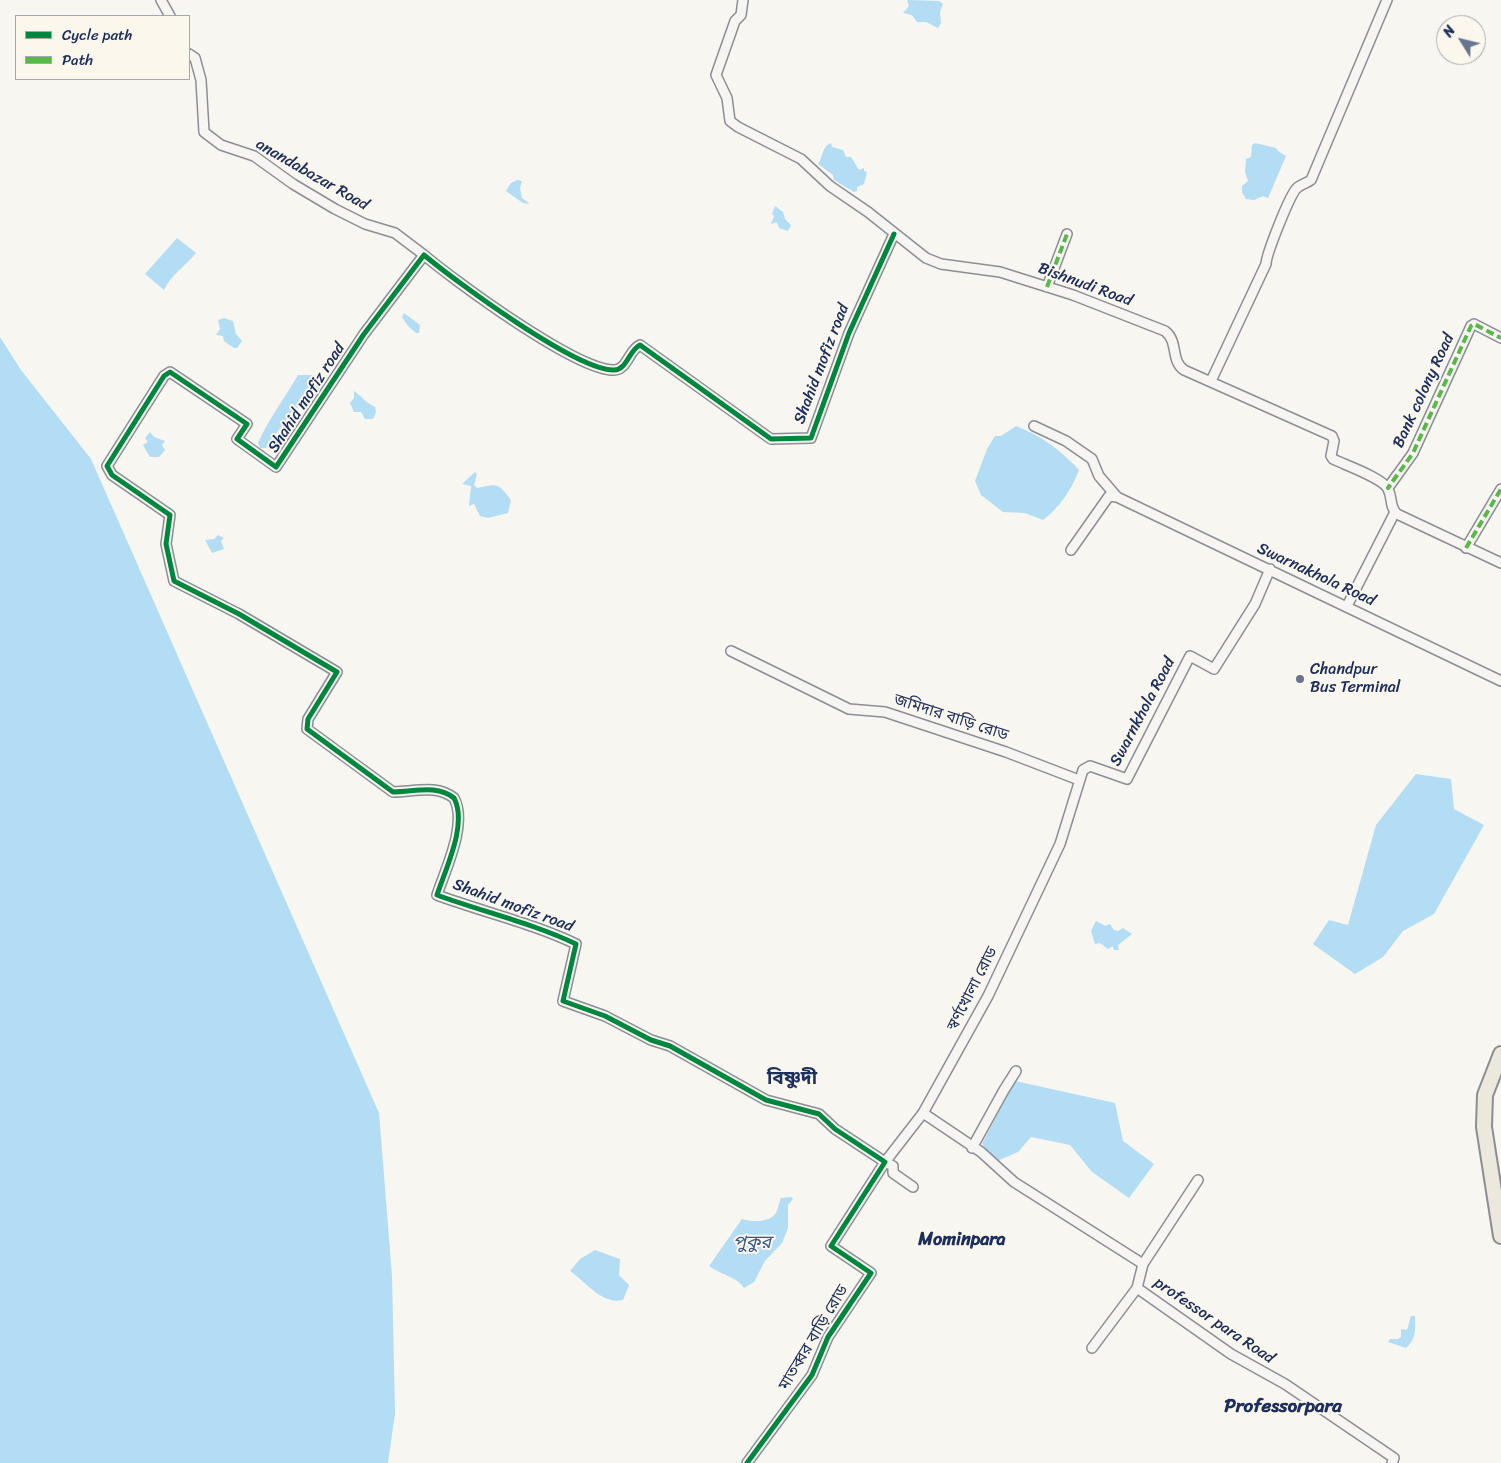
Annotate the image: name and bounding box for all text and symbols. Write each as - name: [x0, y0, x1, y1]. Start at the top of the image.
- legend: [15, 15, 190, 80]
- north arrow: [1436, 15, 1486, 65]
- text: N: [1436, 20, 1462, 43]
- text: Cycle path: [62, 22, 132, 48]
- text: Path: [62, 47, 93, 73]
- street label: anandabazar Road: [252, 135, 372, 215]
- street label: Bishnudi Road: [1035, 259, 1135, 311]
- street label: Shahid mofiz road: [790, 301, 854, 427]
- street label: Bank colony Road: [1389, 331, 1459, 451]
- street label: Shahid mofiz road: [264, 340, 350, 456]
- street label: Swarnakhola Road: [1254, 539, 1378, 611]
- street label: Swarnkhola Road: [1106, 654, 1180, 770]
- place label: Chandpur Bus Terminal: [1310, 660, 1400, 698]
- marker: Chandpur Bus Terminal: [1294, 673, 1306, 685]
- street label: জমিদার বাড়ি রোড: [891, 690, 1011, 746]
- street label: Shahid mofiz road: [450, 875, 576, 937]
- street label: স্বর্ণখোলা রোড: [944, 944, 1002, 1034]
- district label: বিষ্ণুদী: [767, 1068, 817, 1090]
- district label: Mominpara: [918, 1229, 1006, 1251]
- water label: পুকুর: [733, 1232, 771, 1254]
- street label: professor para Road: [1150, 1274, 1278, 1368]
- street label: মাতব্বর বাড়ি রোড: [775, 1282, 853, 1394]
- district label: Professorpara: [1224, 1396, 1342, 1418]

